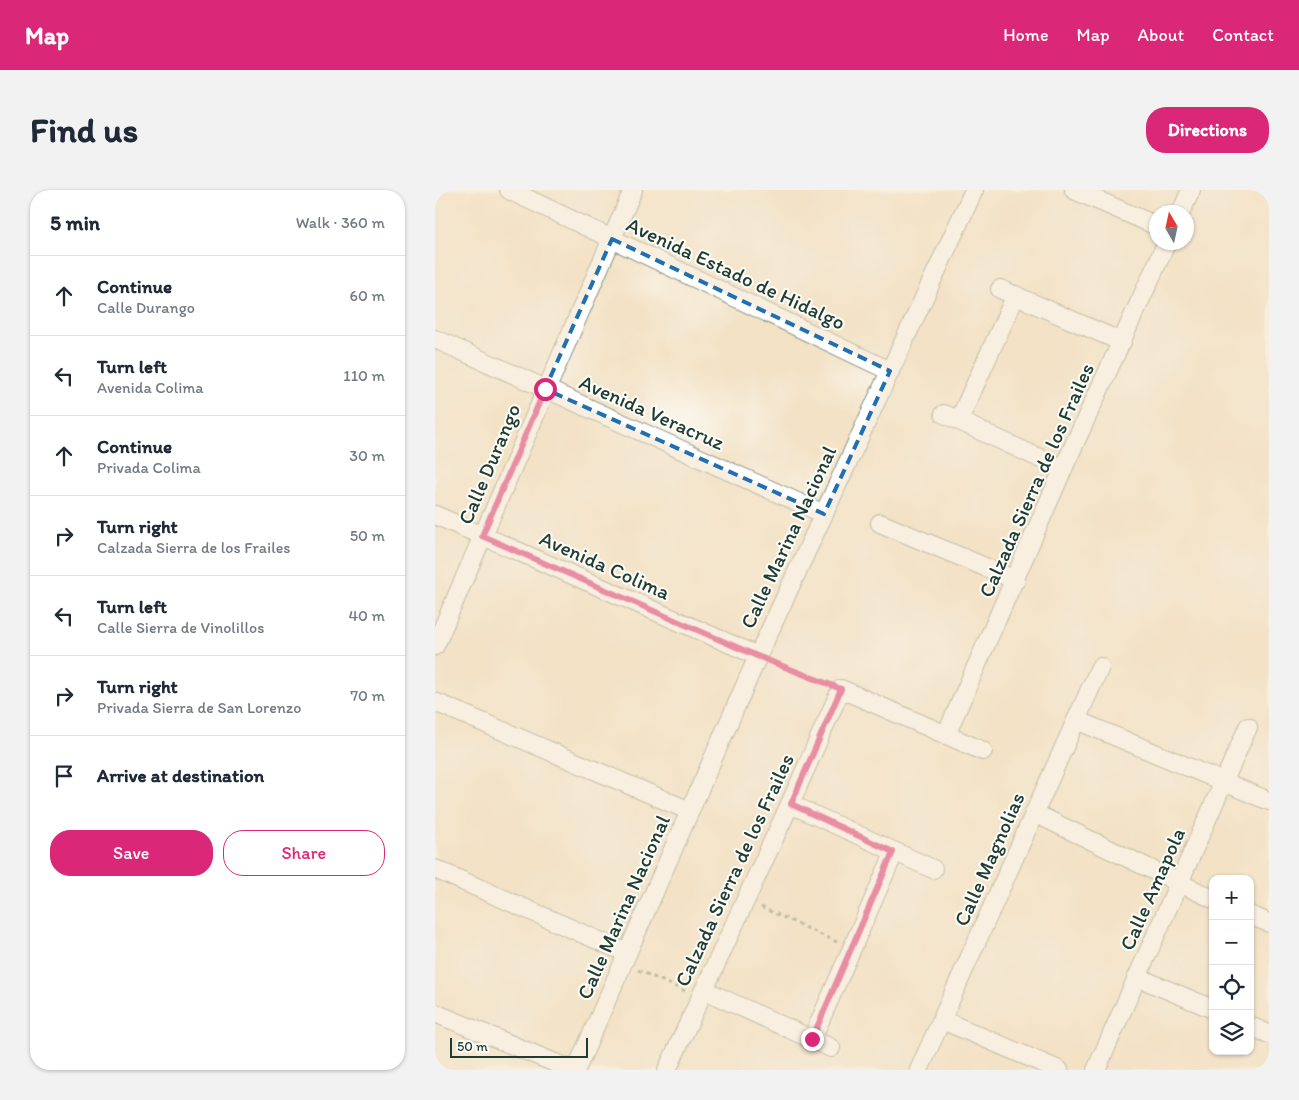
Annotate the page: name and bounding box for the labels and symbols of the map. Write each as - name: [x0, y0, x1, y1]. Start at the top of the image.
- north arrow: [1149, 205, 1194, 250]
- street label: Avenida Estado de Hidalgo: [623, 211, 849, 335]
- street label: Calzada Sierra de los Frailes: [973, 359, 1099, 601]
- street label: Avenida Veracruz: [576, 369, 729, 455]
- route start: [534, 378, 557, 401]
- street label: Calle Durango: [452, 400, 526, 528]
- street label: Calle Marina Nacional: [735, 442, 841, 632]
- street label: Avenida Colima: [536, 525, 674, 605]
- street label: Calzada Sierra de los Frailes: [669, 750, 799, 990]
- street label: Calle Magnolias: [948, 788, 1030, 930]
- street label: Calle Marina Nacional: [571, 811, 675, 1003]
- street label: Calle Amapola: [1114, 824, 1190, 954]
- route end: [801, 1028, 824, 1051]
- scale bar: [450, 1035, 587, 1058]

